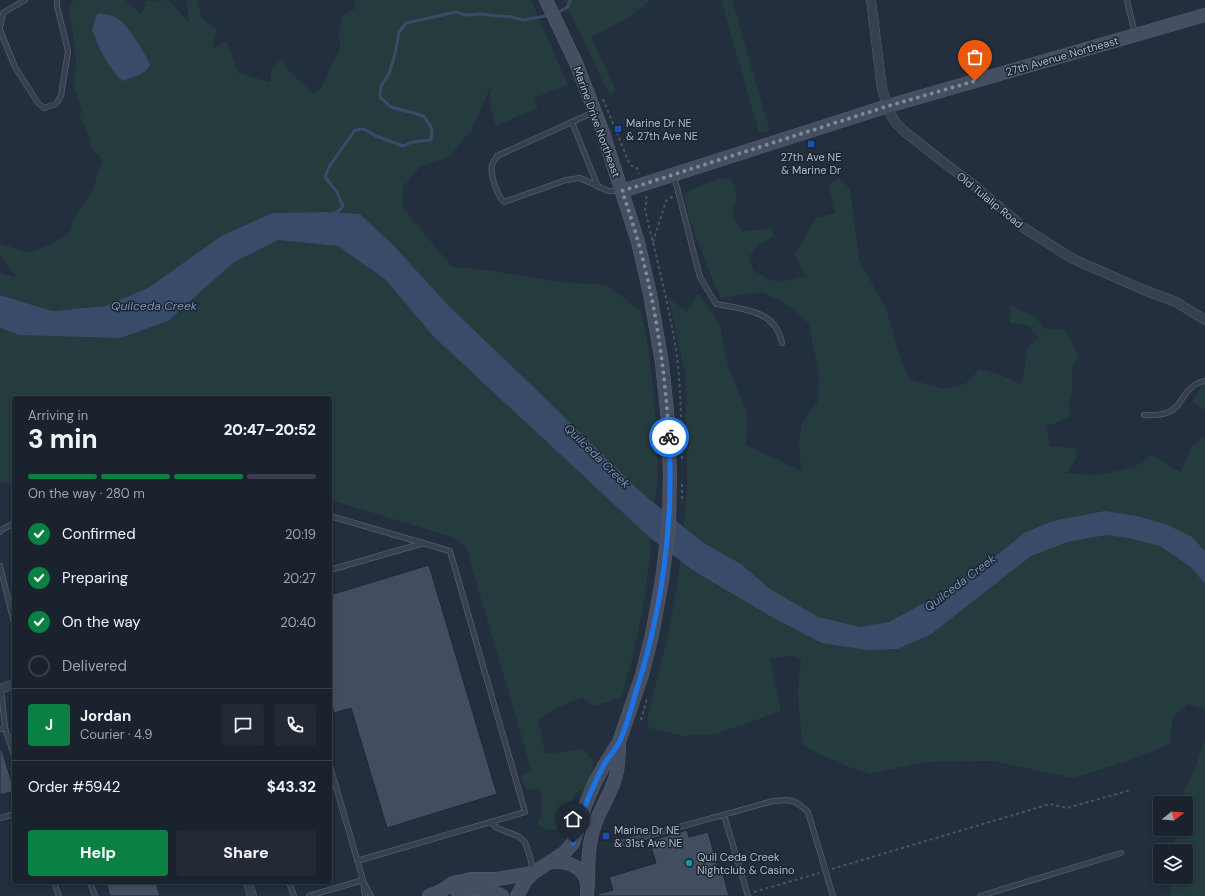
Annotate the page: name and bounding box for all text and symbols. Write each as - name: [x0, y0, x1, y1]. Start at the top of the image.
- street label: 27th Avenue Northeast: [1004, 33, 1120, 79]
- pin: [958, 40, 992, 81]
- icon: bag: [964, 46, 986, 68]
- street label: Marine Drive Northeast: [570, 65, 624, 179]
- place label: Marine Dr NE & 27th Ave NE: [626, 116, 698, 143]
- marker: Marine Dr NE & 27th Ave NE: [613, 124, 623, 134]
- marker: 27th Ave NE & Marine Dr: [806, 139, 816, 149]
- place label: 27th Ave NE & Marine Dr: [781, 150, 841, 177]
- street label: Old Tulalip Road: [954, 169, 1026, 231]
- water label: Quilceda Creek: [111, 298, 198, 314]
- text: Arriving in: [28, 407, 88, 424]
- courier: [649, 417, 689, 457]
- text: 20:47–20:52: [224, 420, 316, 440]
- water label: Quilceda Creek: [561, 420, 634, 492]
- text: 3 min: [28, 422, 98, 456]
- icon: bike: [658, 426, 680, 448]
- text: On the way · 280 m: [28, 485, 145, 502]
- icon: check: [28, 523, 50, 545]
- text: Confirmed: [62, 524, 136, 544]
- text: 20:19: [285, 526, 316, 543]
- water label: Quilceda Creek: [921, 550, 1000, 615]
- icon: check: [28, 567, 50, 589]
- text: Preparing: [62, 568, 128, 588]
- text: 20:27: [283, 570, 316, 587]
- icon: check: [28, 611, 50, 633]
- text: On the way: [62, 612, 141, 632]
- text: 20:40: [280, 614, 316, 631]
- text: Delivered: [62, 656, 127, 676]
- button: chat: [222, 704, 264, 746]
- button: phone: [274, 704, 316, 746]
- text: Jordan: [80, 706, 131, 726]
- text: J: [45, 715, 53, 735]
- text: Courier · 4.9: [80, 726, 152, 743]
- text: Order #5942: [28, 777, 120, 797]
- text: $43.32: [267, 777, 316, 797]
- north arrow: [1153, 796, 1193, 836]
- map controls: [1153, 796, 1193, 884]
- pin: [556, 802, 590, 843]
- icon: home: [562, 808, 584, 830]
- place label: Marine Dr NE & 31st Ave NE: [614, 823, 683, 850]
- button: Help: [28, 830, 168, 876]
- button: Share: [176, 830, 316, 876]
- marker: Marine Dr NE & 31st Ave NE: [601, 831, 611, 841]
- button: layers: [1153, 844, 1193, 884]
- place label: Quil Ceda Creek Nightclub & Casino: [697, 850, 795, 877]
- marker: Quil Ceda Creek Nightclub & Casino: [684, 858, 694, 868]

